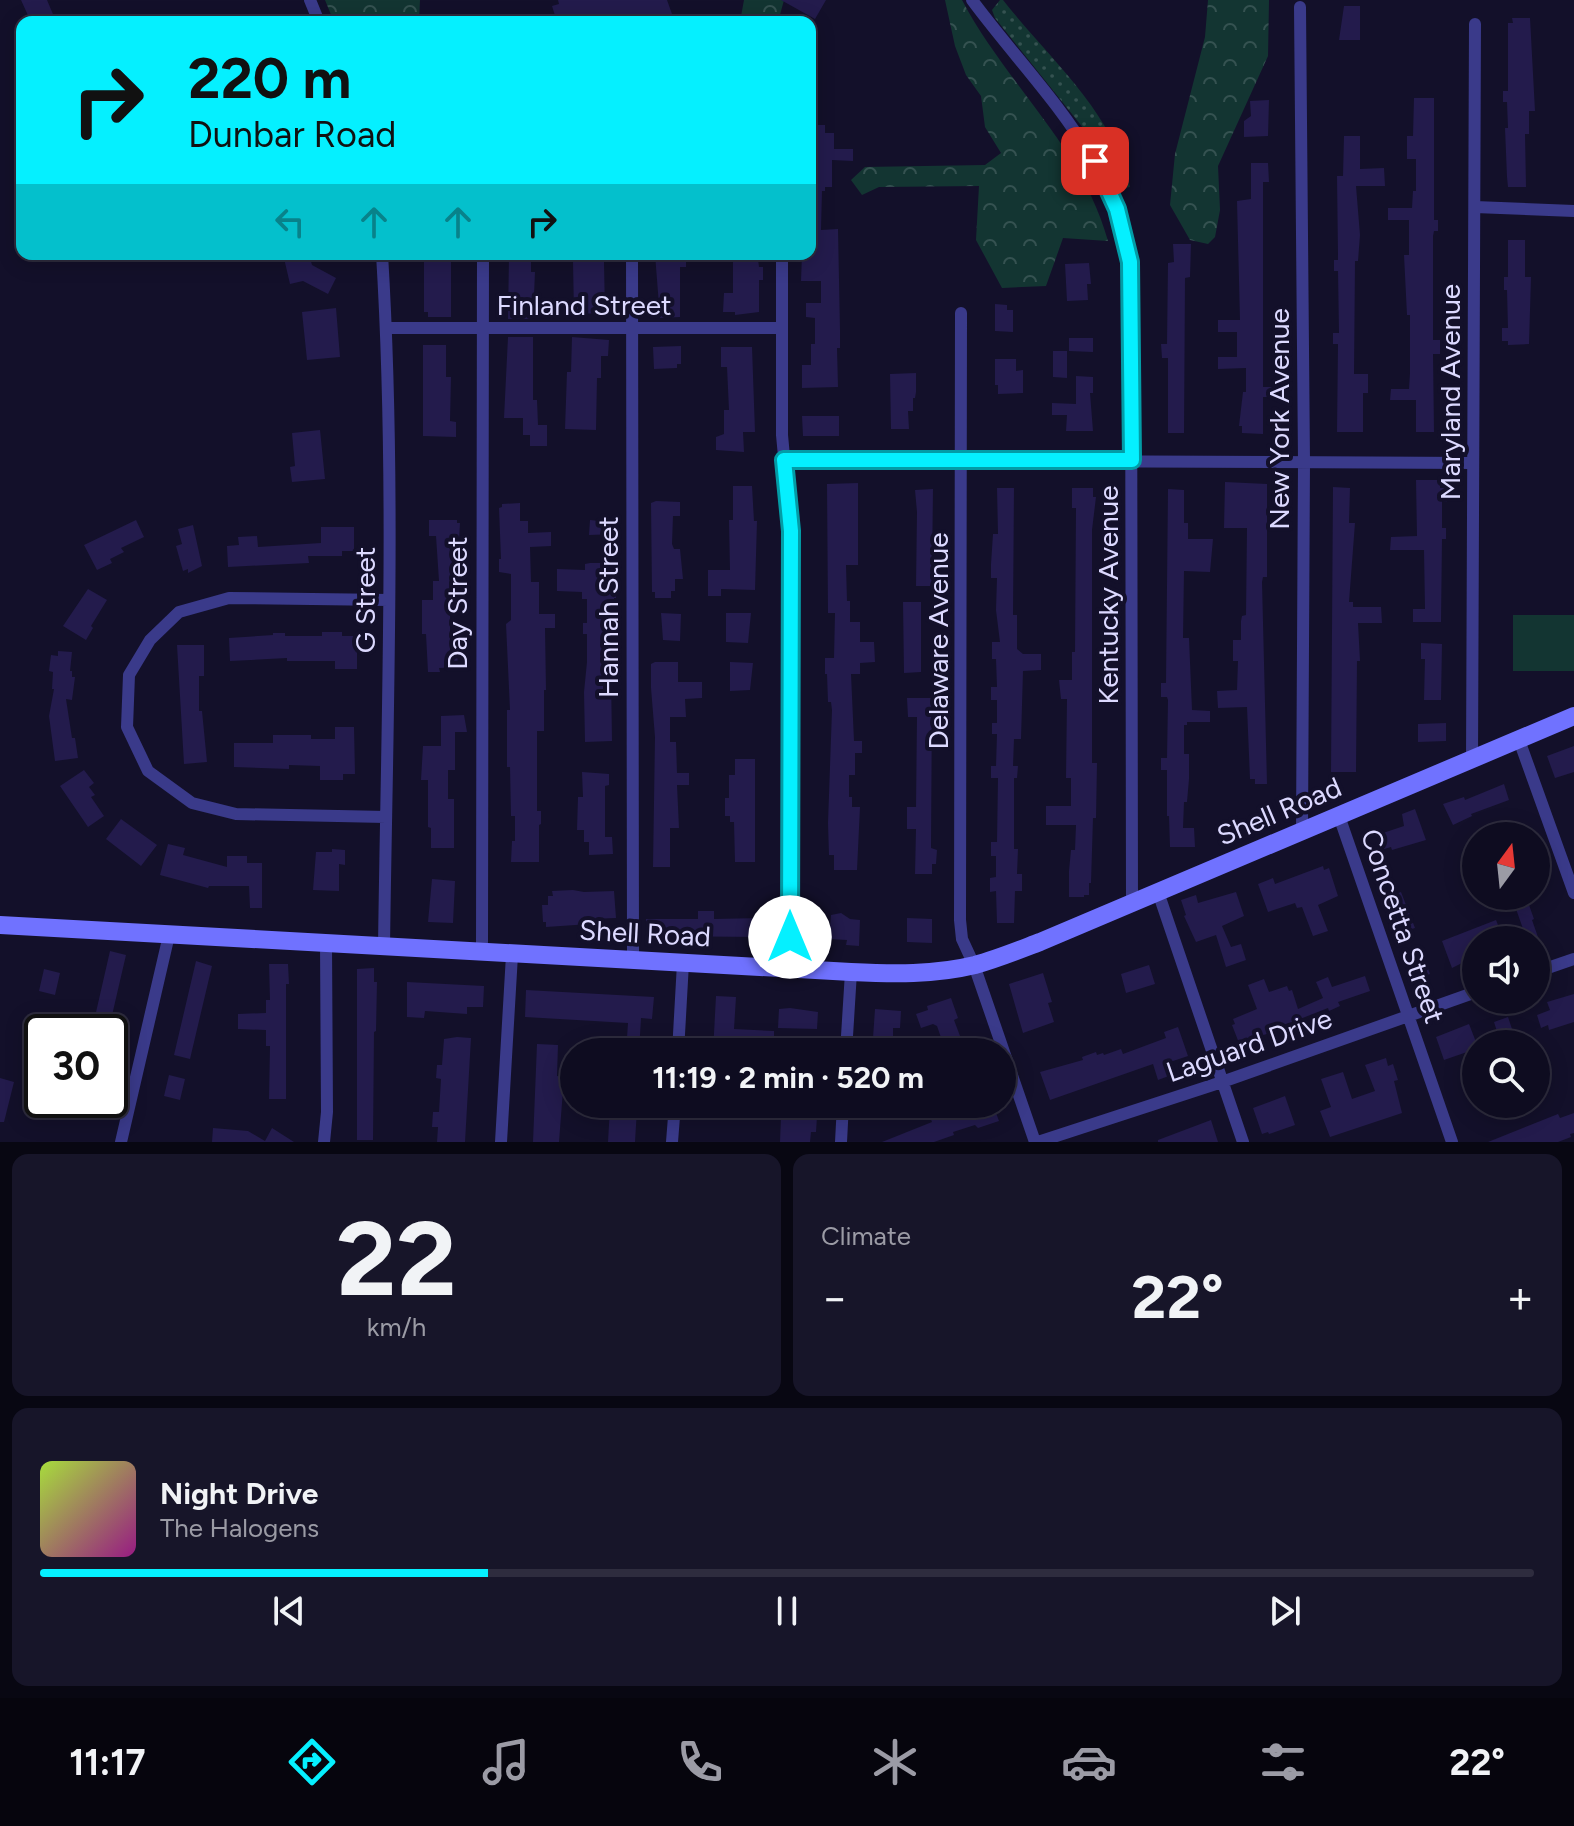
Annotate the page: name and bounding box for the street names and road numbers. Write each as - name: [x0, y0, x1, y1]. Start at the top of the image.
- street label: Maryland Avenue: [1433, 284, 1467, 500]
- street label: Finland Street: [496, 288, 672, 322]
- street label: New York Avenue: [1262, 308, 1296, 530]
- street label: Kentucky Avenue: [1091, 485, 1125, 705]
- street label: Hannah Street: [591, 516, 625, 698]
- street label: Delaware Avenue: [921, 532, 955, 750]
- street label: Day Street: [440, 536, 474, 670]
- street label: G Street: [348, 547, 382, 653]
- street label: Shell Road: [1212, 770, 1346, 852]
- street label: Concetta Street: [1354, 824, 1452, 1028]
- street label: Shell Road: [578, 913, 712, 953]
- street label: Laguard Drive: [1162, 1001, 1336, 1089]

